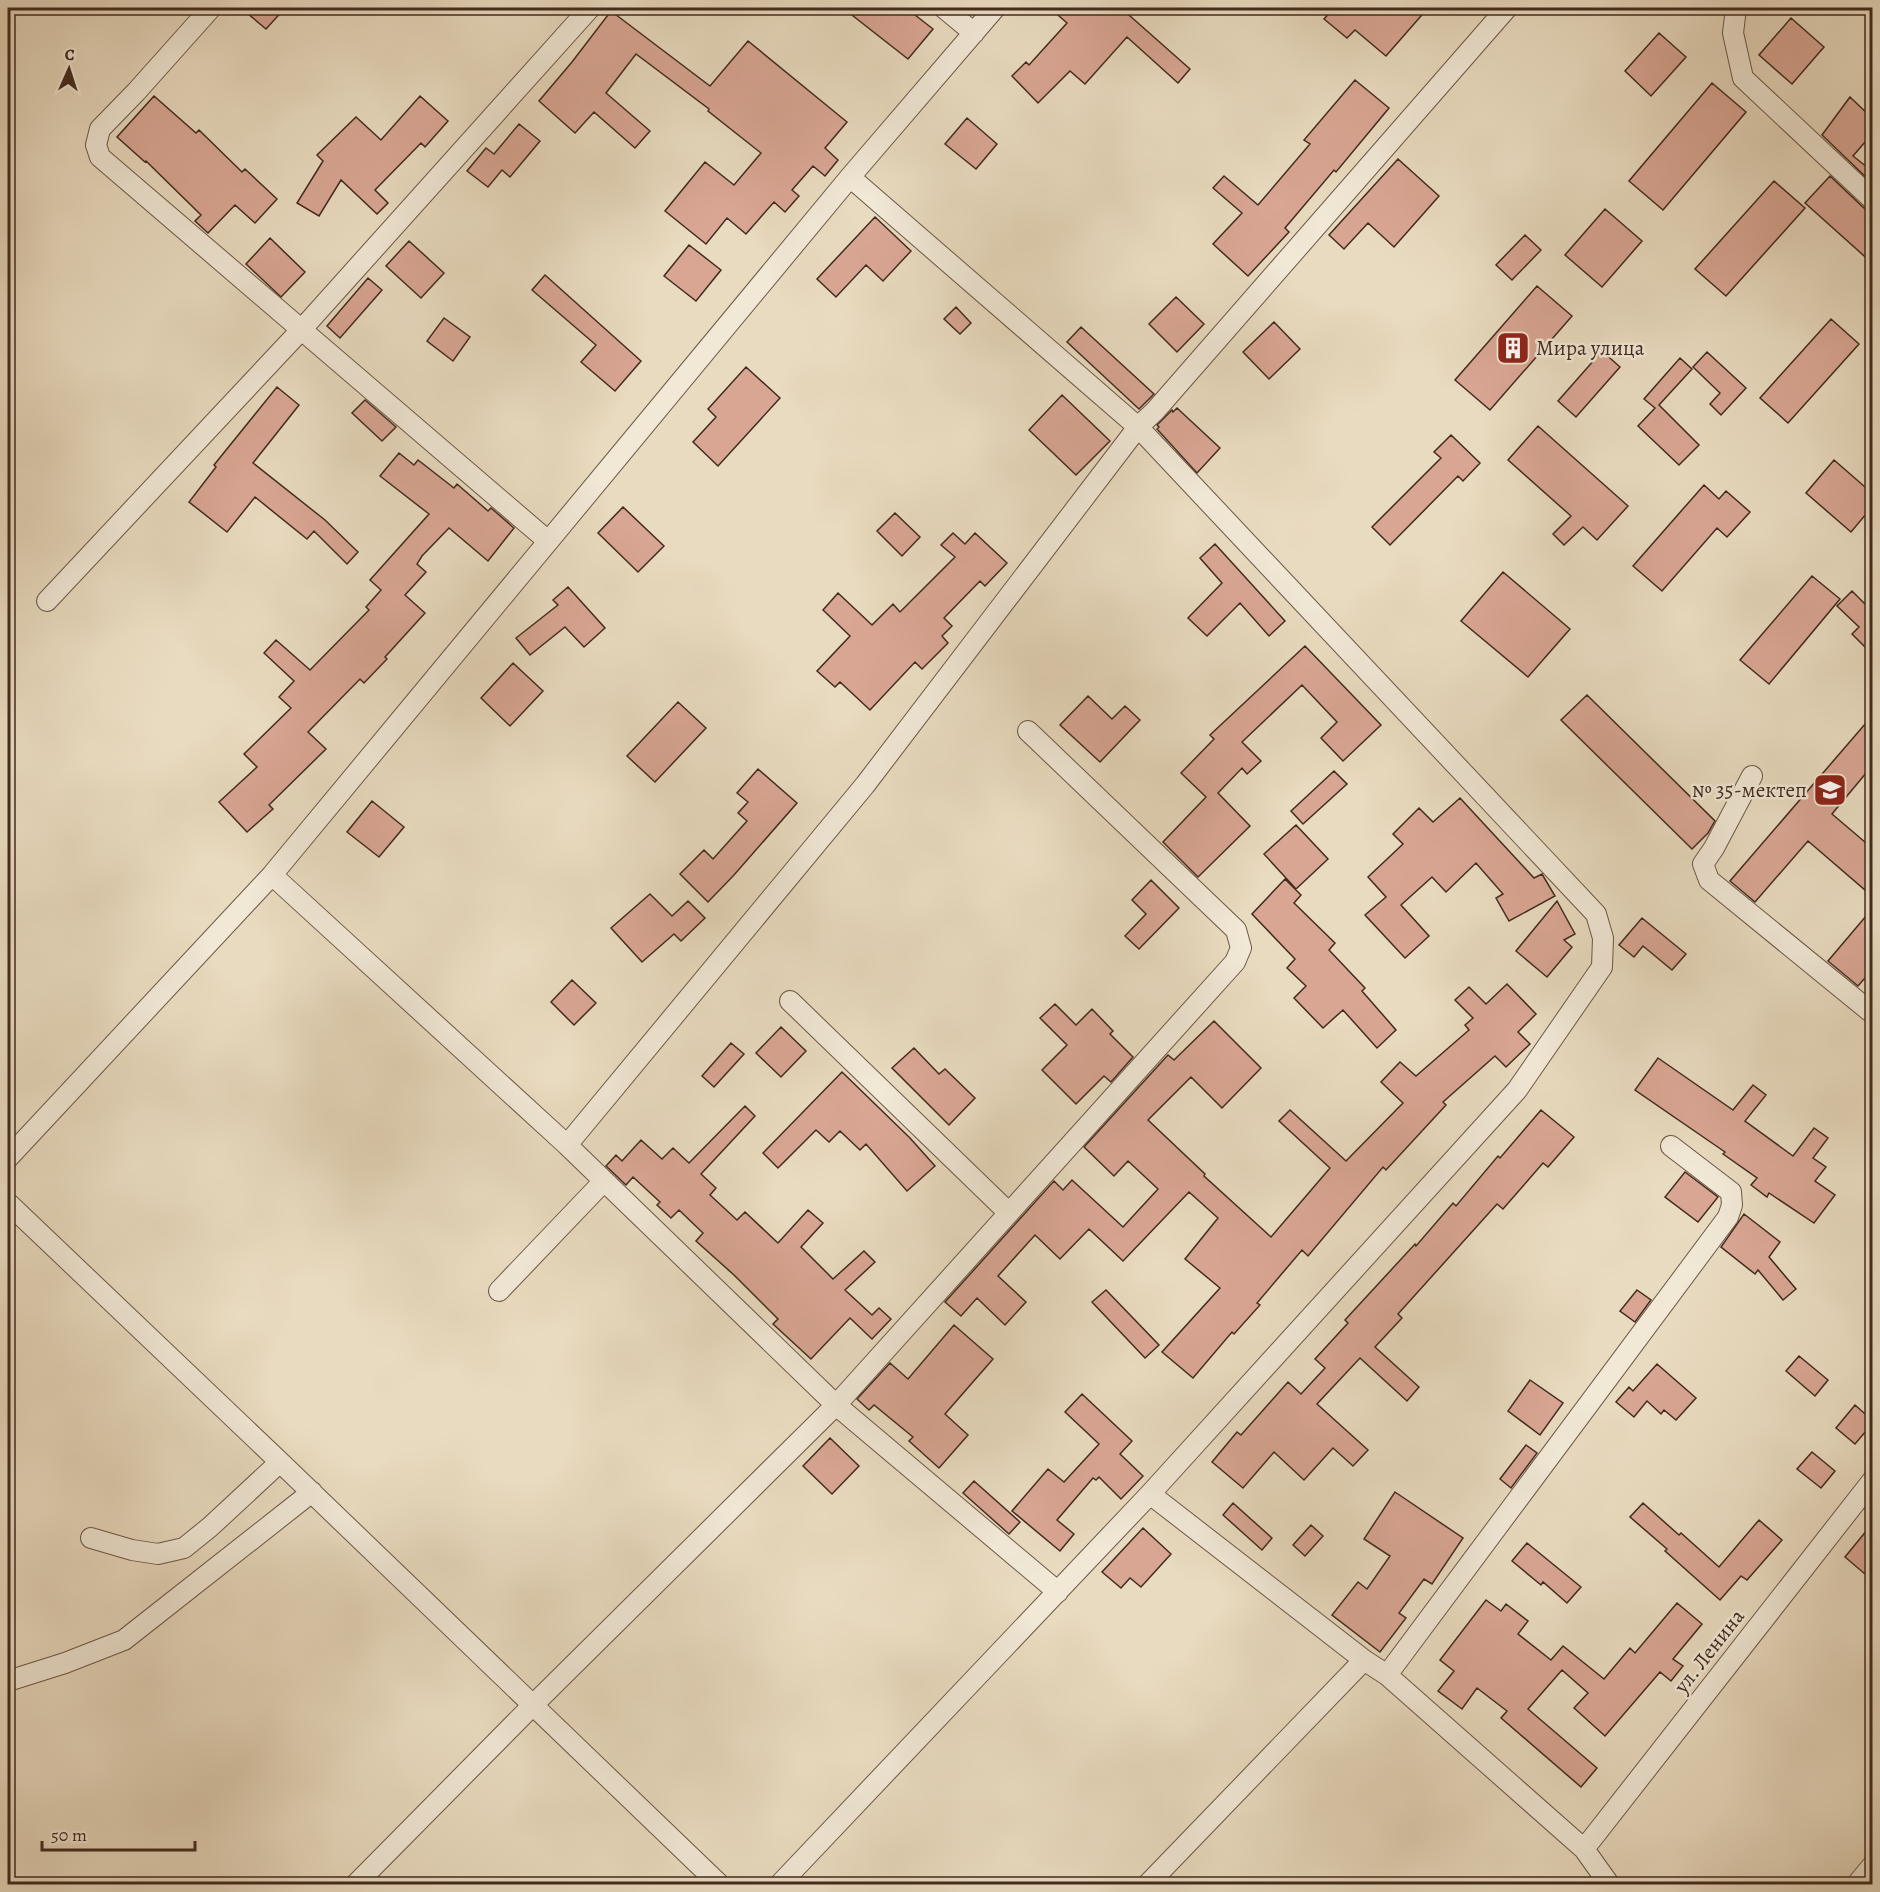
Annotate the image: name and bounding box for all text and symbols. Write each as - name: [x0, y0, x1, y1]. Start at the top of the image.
- north arrow: [39, 39, 99, 99]
- text: С: [64, 44, 75, 66]
- building icon: Мира улица: [1495, 330, 1531, 366]
- place label: Мира улица: [1536, 334, 1645, 362]
- school or university icon: № 35-мектеп: [1812, 772, 1848, 808]
- place label: № 35-мектеп: [1692, 776, 1807, 804]
- street label: ул. Ленина: [1667, 1603, 1751, 1700]
- scale bar: [42, 1814, 195, 1852]
- text: 50 m: [51, 1823, 87, 1847]

